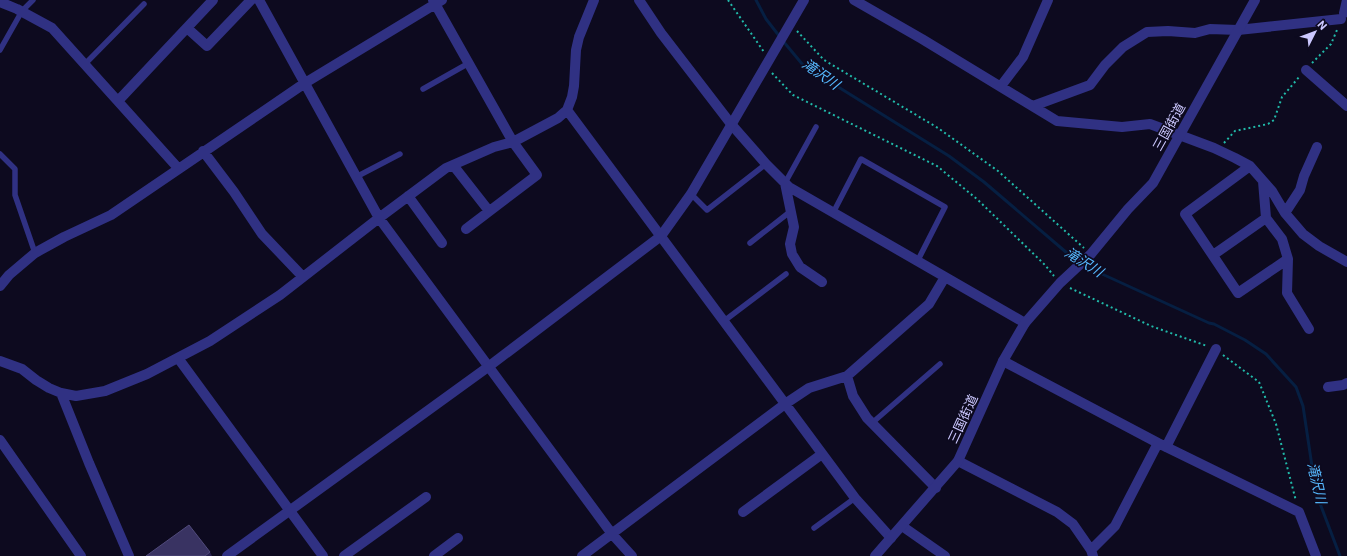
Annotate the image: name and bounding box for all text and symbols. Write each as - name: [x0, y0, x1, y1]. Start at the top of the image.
- north arrow: [1295, 12, 1335, 52]
- text: N: [1315, 18, 1330, 33]
- water label: 滝沢川: [799, 55, 844, 94]
- street label: 三国街道: [1150, 101, 1188, 153]
- water label: 滝沢川: [1062, 244, 1108, 281]
- street label: 三国街道: [945, 392, 981, 446]
- water label: 滝沢川: [1304, 461, 1330, 507]

